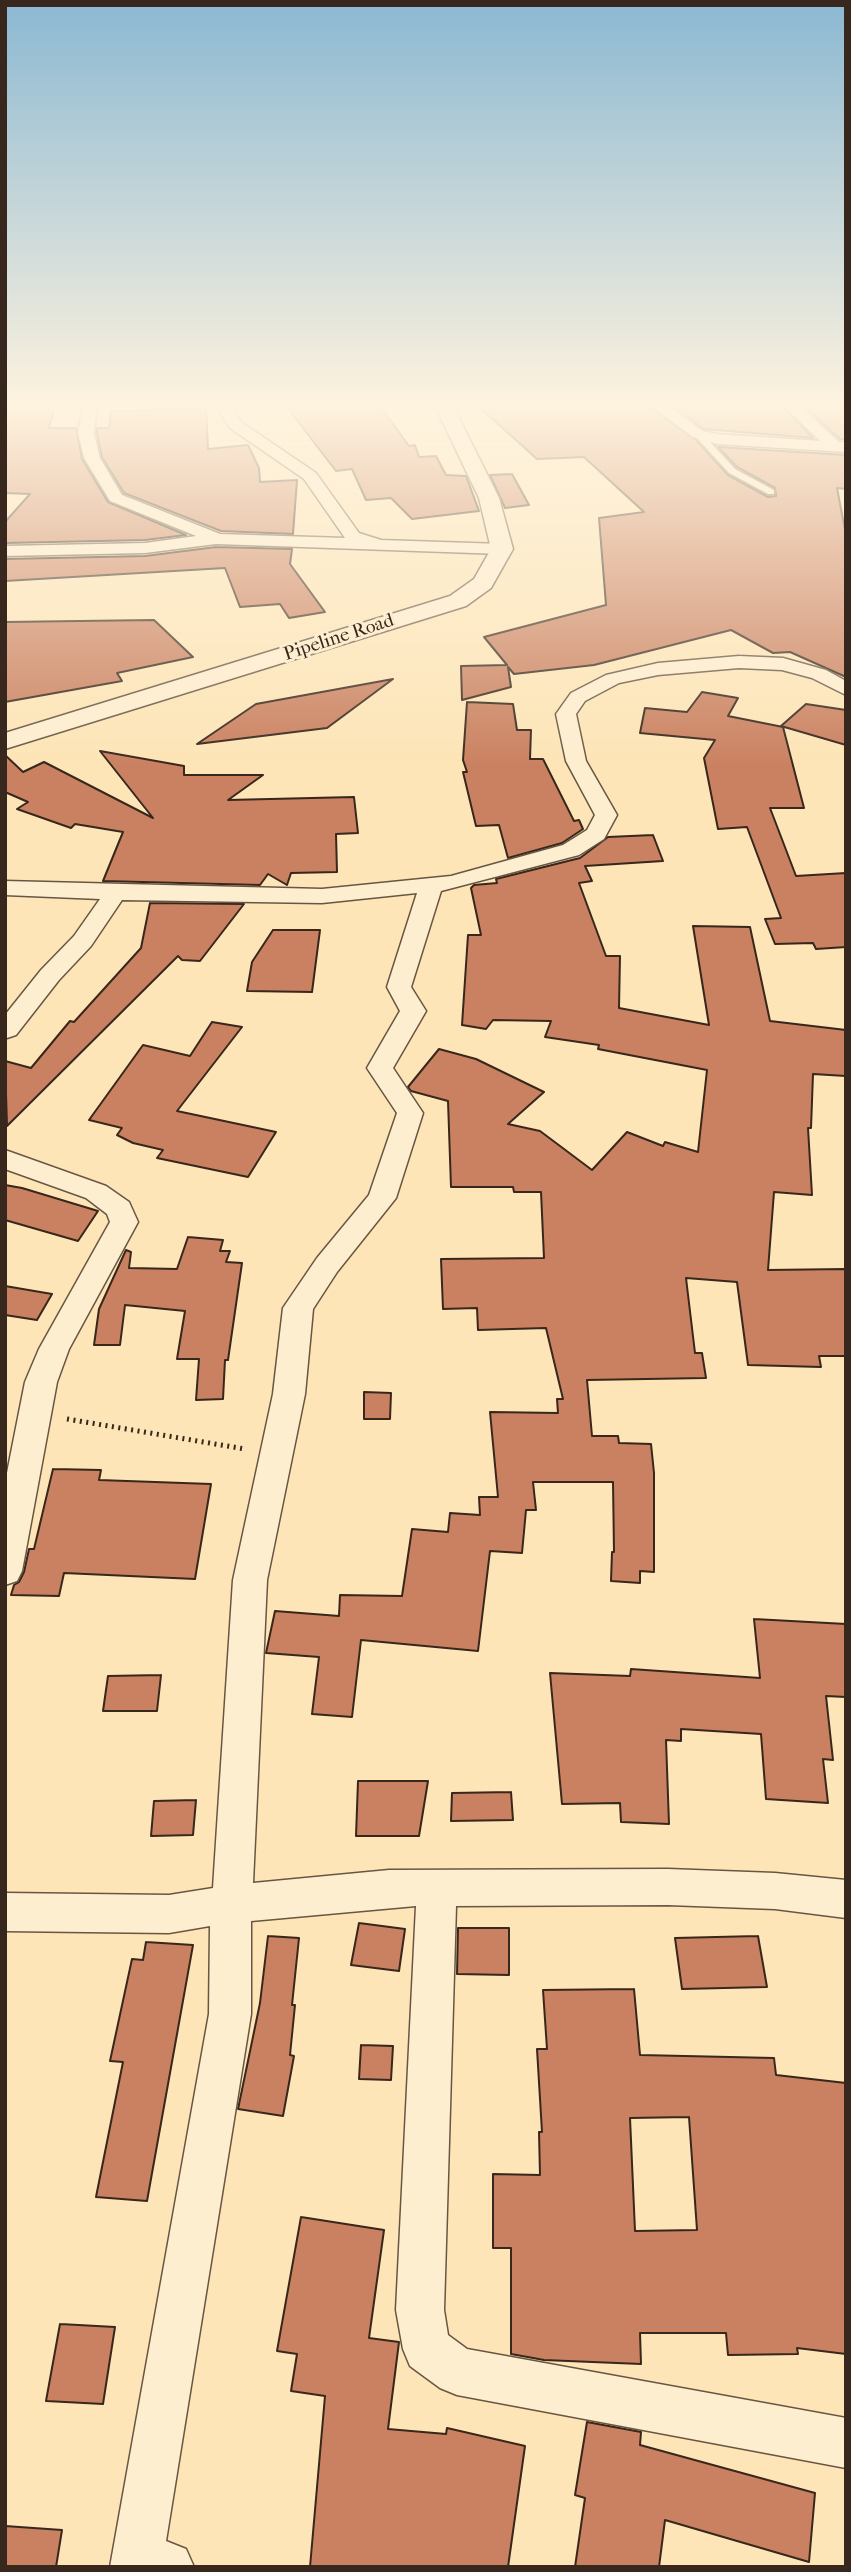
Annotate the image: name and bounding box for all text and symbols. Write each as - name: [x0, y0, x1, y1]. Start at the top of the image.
- street label: Pipeline Road: [281, 610, 397, 666]

